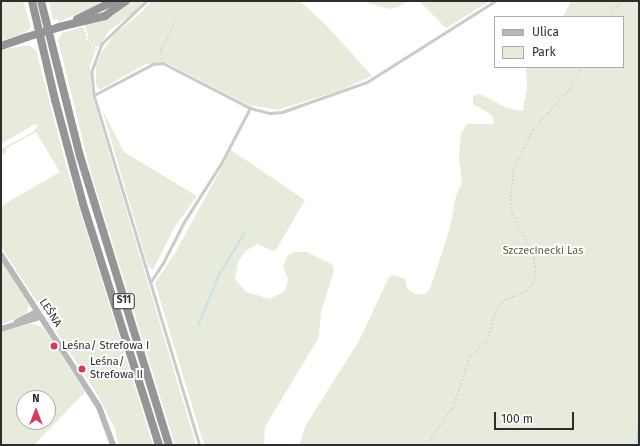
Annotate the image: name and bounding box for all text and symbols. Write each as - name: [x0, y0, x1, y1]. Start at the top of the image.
- legend: [494, 16, 624, 68]
- text: Ulica: [532, 25, 559, 39]
- text: Park: [532, 45, 556, 59]
- park label: Szczecinecki Las: [503, 244, 583, 258]
- road number: S11: [112, 293, 136, 309]
- street label: LEŚNA: [36, 296, 64, 330]
- place label: Leśna/ Strefowa I: [62, 339, 149, 353]
- marker: Leśna/ Strefowa I: [49, 341, 59, 351]
- place label: Leśna/ Strefowa II: [90, 356, 143, 382]
- marker: Leśna/ Strefowa II: [77, 364, 87, 374]
- north arrow: [16, 390, 56, 430]
- text: N: [32, 392, 40, 405]
- scale bar: [496, 404, 576, 430]
- text: 100 m: [501, 412, 533, 426]

